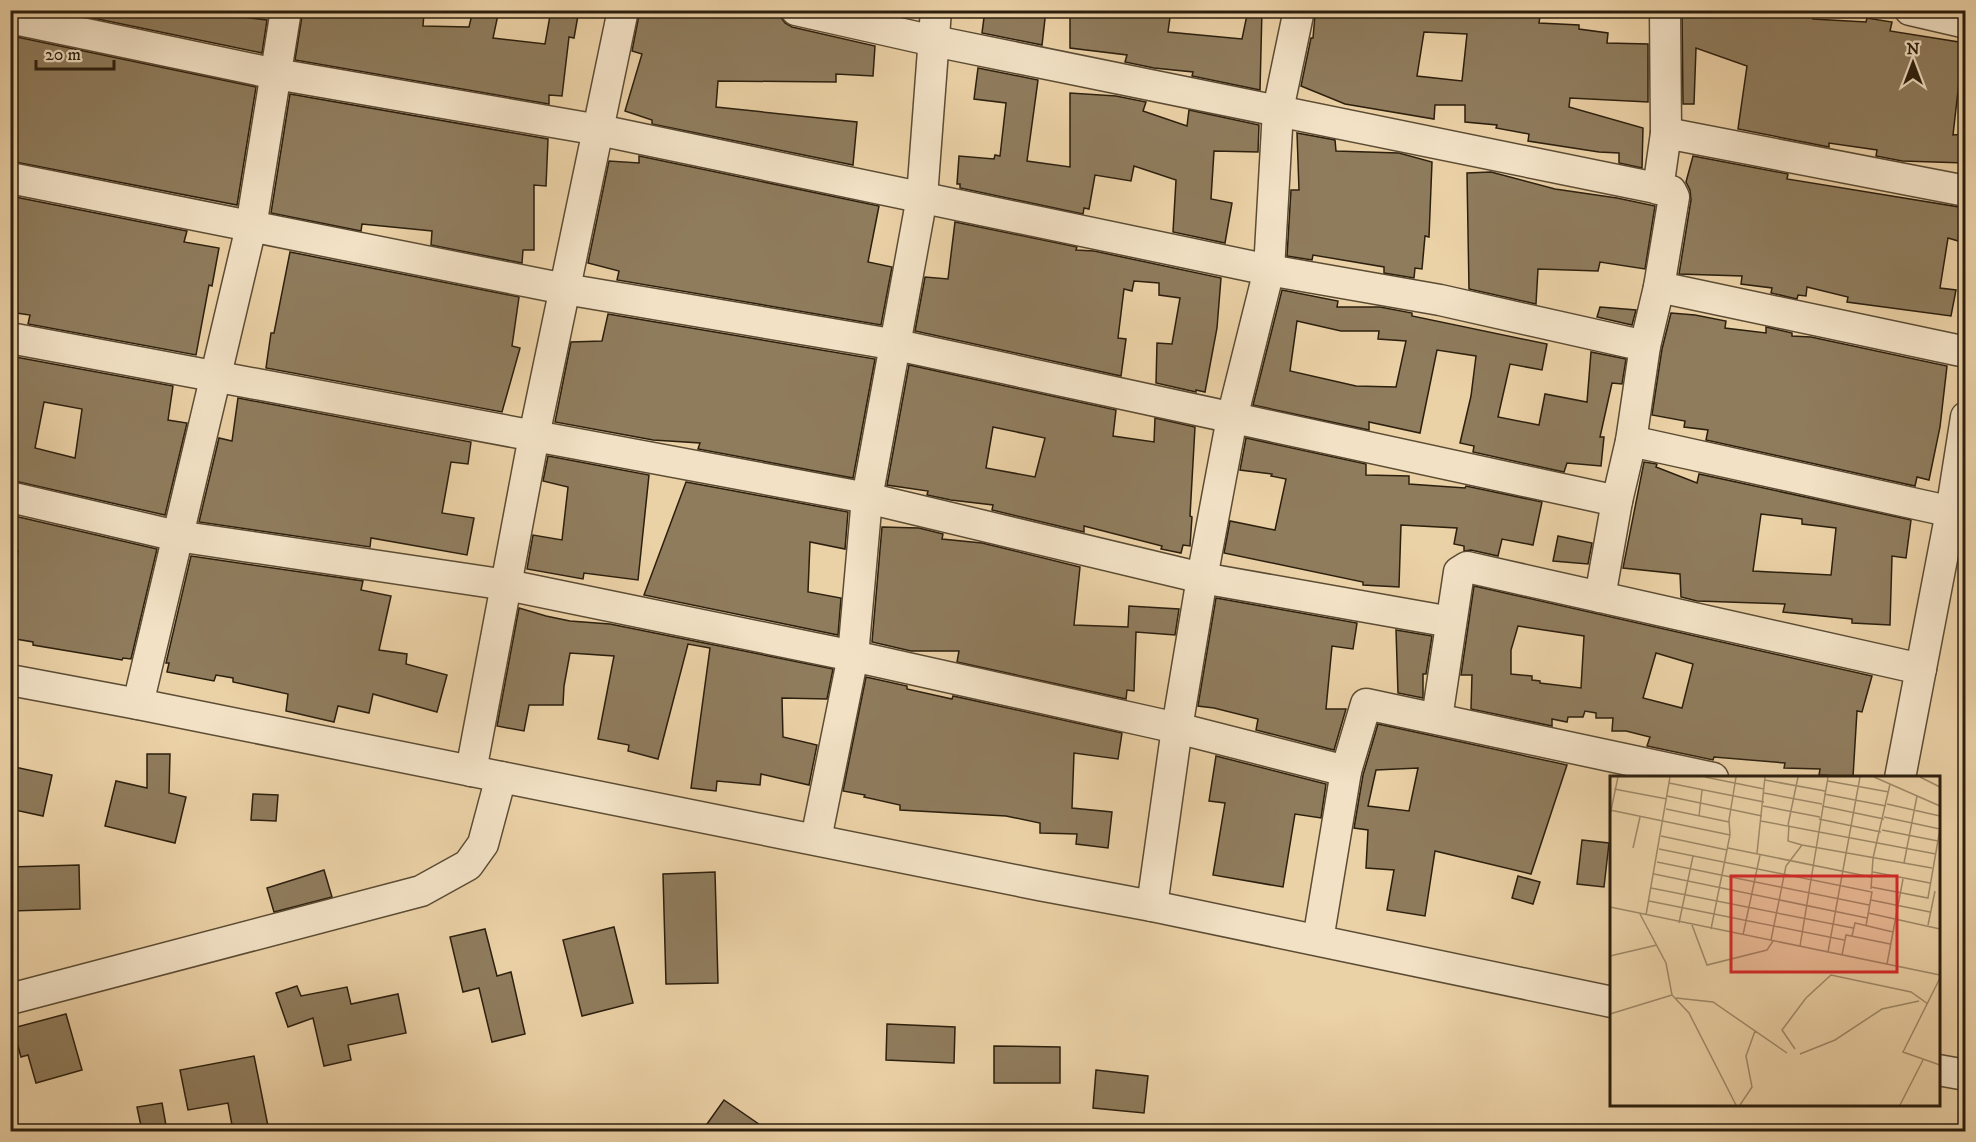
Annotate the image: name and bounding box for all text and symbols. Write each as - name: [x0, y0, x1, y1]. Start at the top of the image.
- scale bar: [36, 33, 114, 71]
- north arrow: [1883, 33, 1943, 93]
- text: N: [1906, 39, 1920, 59]
- text: 20 m: [45, 44, 81, 66]
- inset map: [1610, 776, 1940, 1106]

